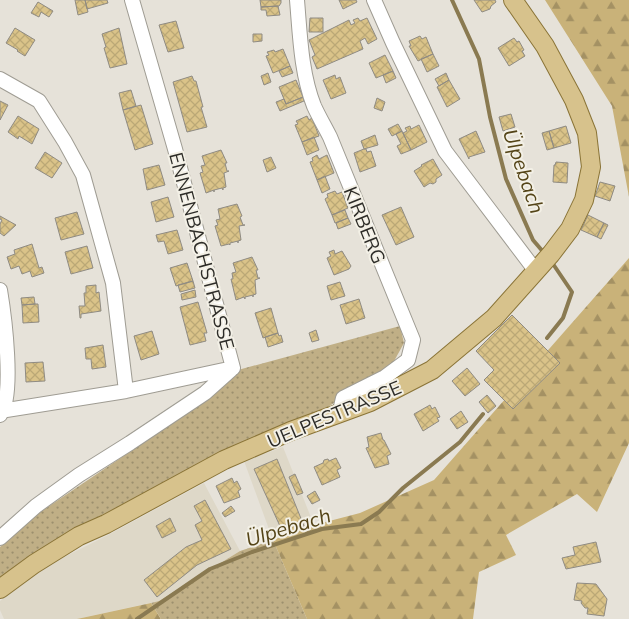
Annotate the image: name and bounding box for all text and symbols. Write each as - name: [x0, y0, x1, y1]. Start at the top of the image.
- water label: Ülpebach: [498, 125, 550, 217]
- street label: ENNENBACHSTRASSE: [164, 150, 240, 352]
- street label: KIRBERG: [339, 183, 391, 267]
- street label: UELPESTRASSE: [263, 375, 405, 453]
- water label: Ülpebach: [242, 502, 334, 552]

